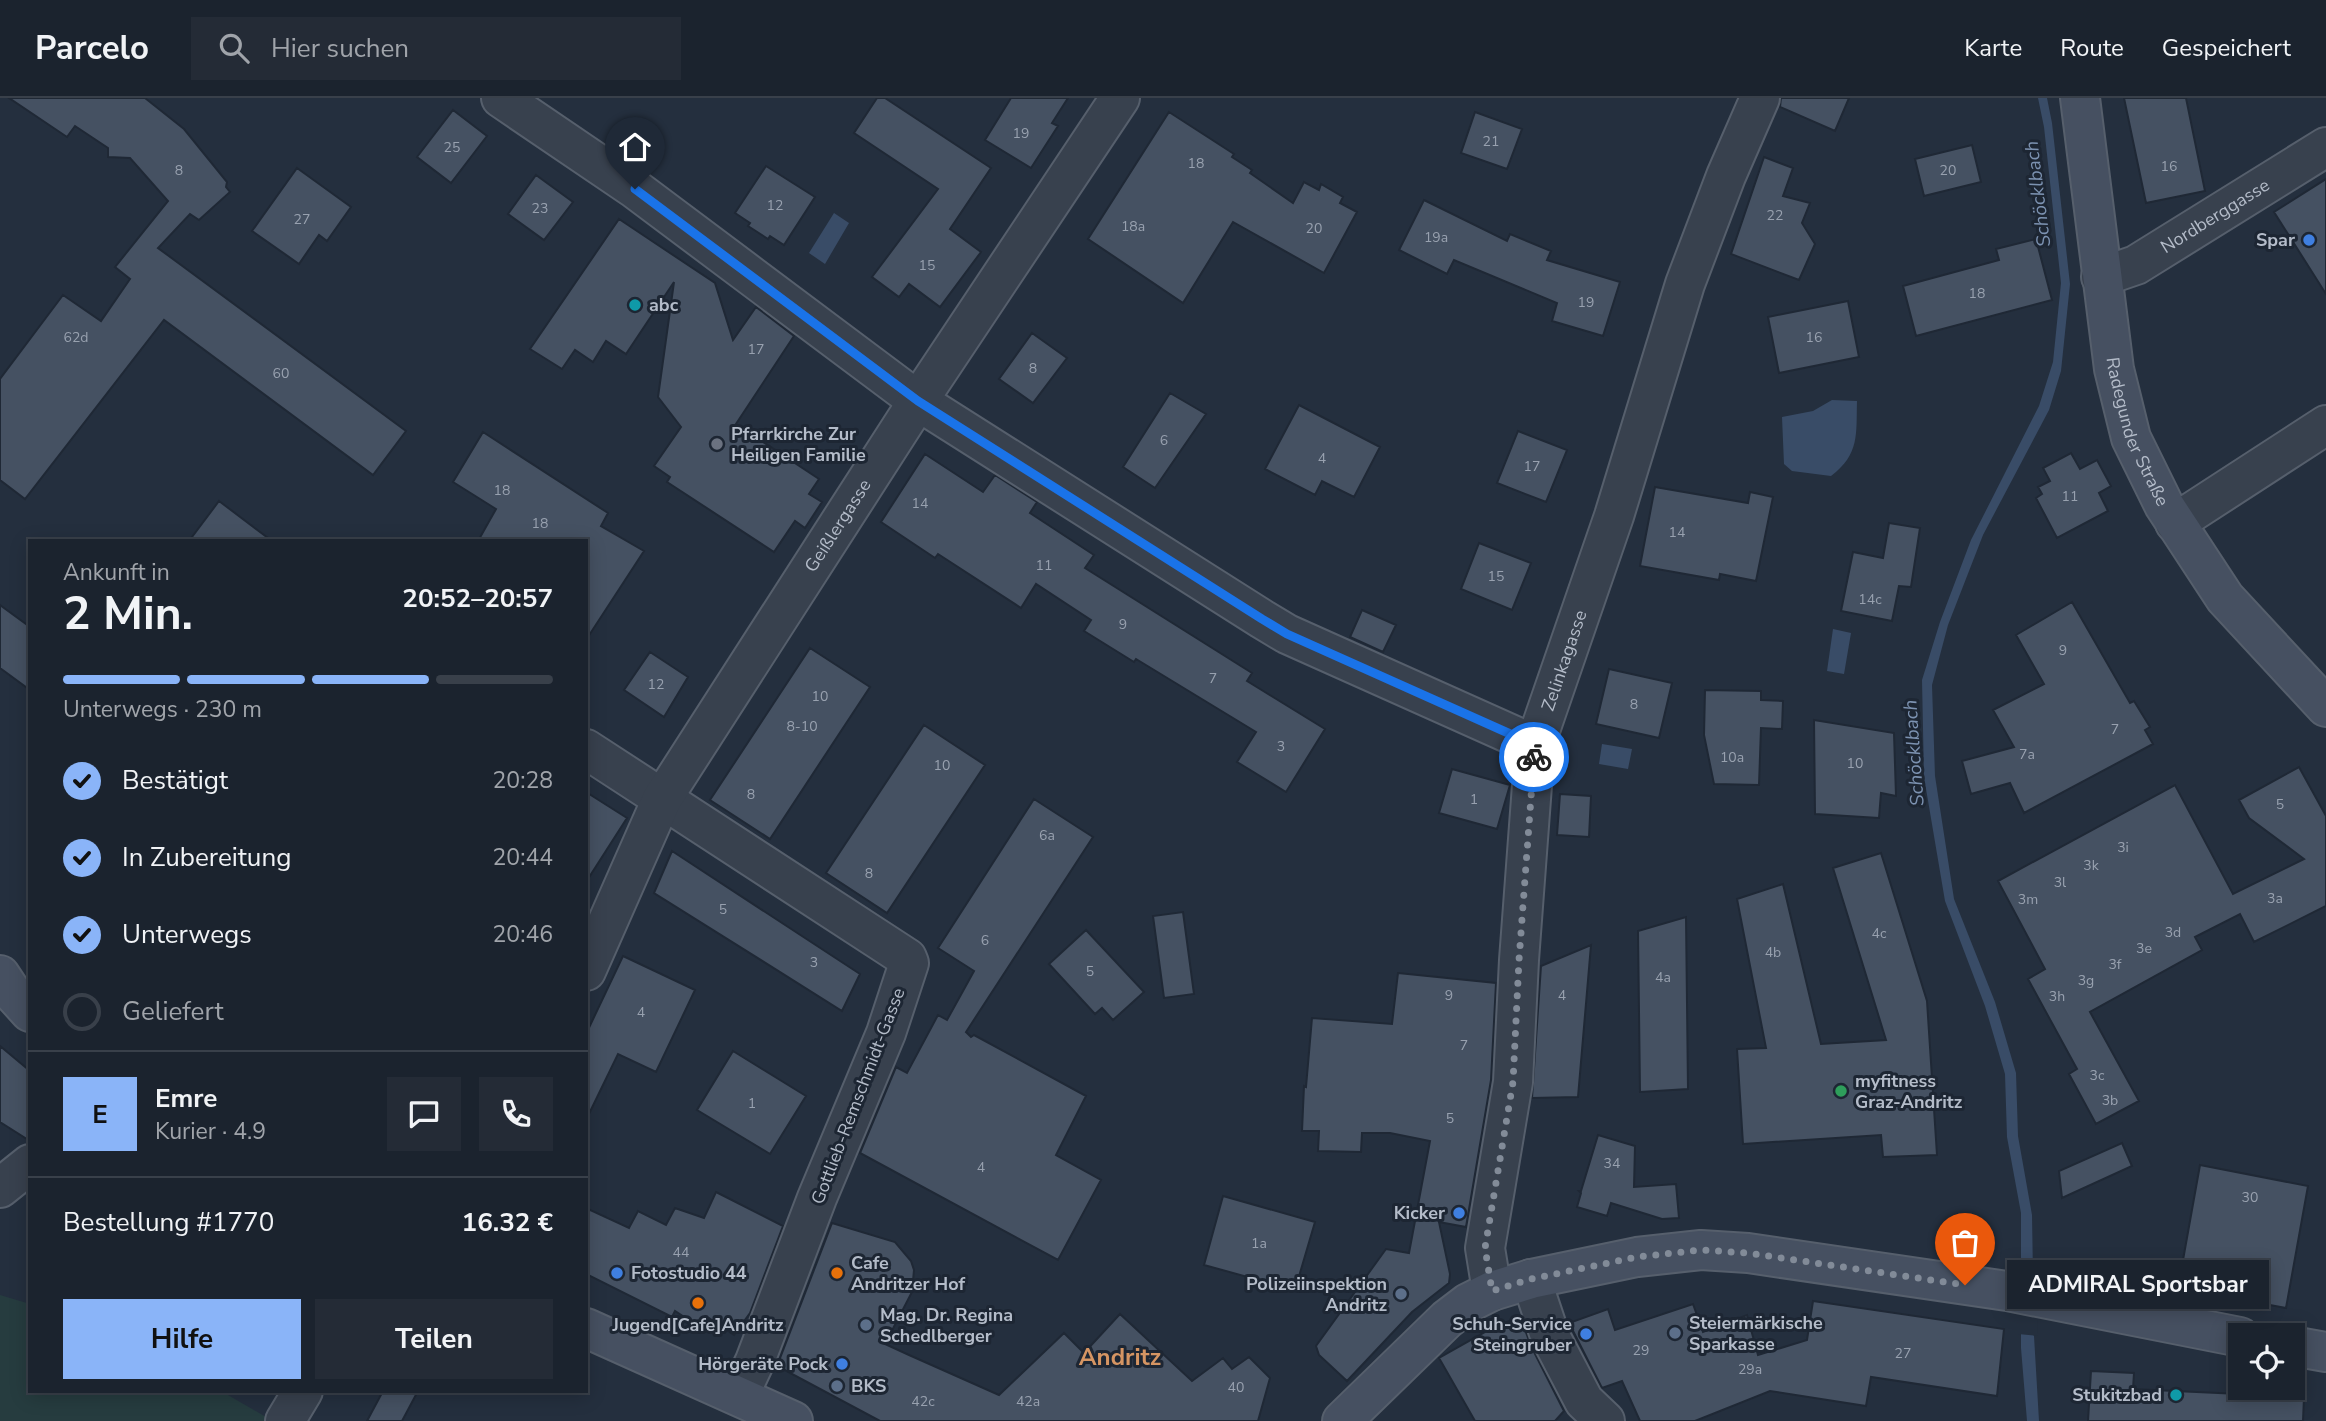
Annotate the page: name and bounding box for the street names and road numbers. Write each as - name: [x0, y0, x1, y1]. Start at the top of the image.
- street label: Nordberggasse: [2156, 173, 2274, 259]
- street label: Radegunder Straße: [2101, 356, 2175, 510]
- street label: Geißlergasse: [799, 475, 877, 577]
- street label: Zelinkagasse: [1536, 607, 1593, 714]
- street label: Gottlieb-Remschmidt-Gasse: [806, 984, 910, 1208]

